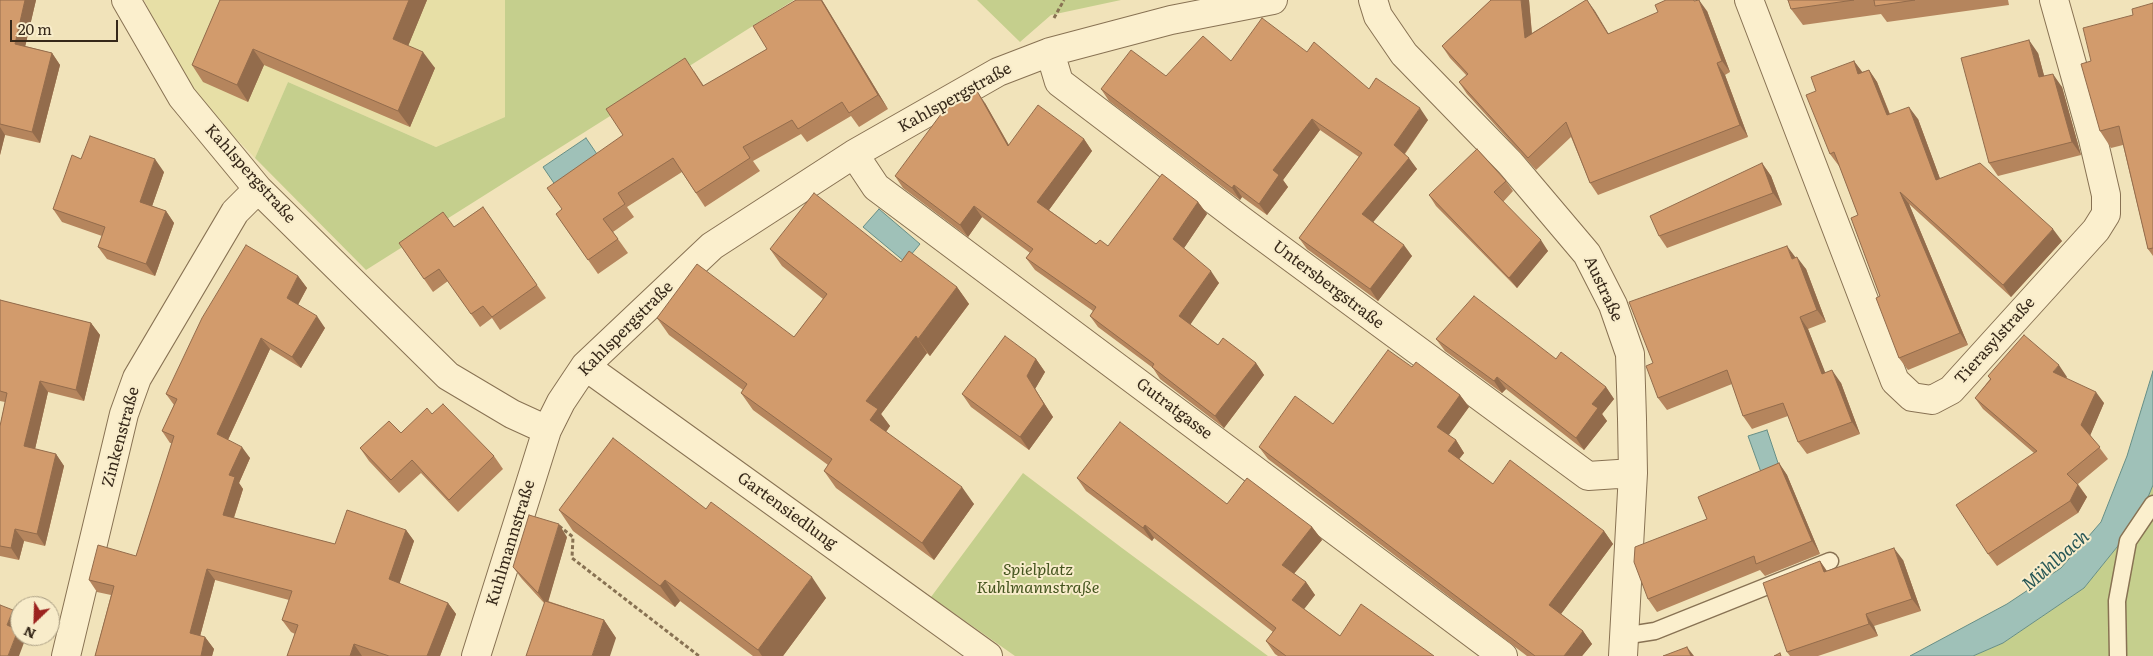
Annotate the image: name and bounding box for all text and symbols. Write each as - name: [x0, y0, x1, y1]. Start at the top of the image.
- scale bar: [12, 10, 120, 42]
- text: 20 m: [18, 17, 52, 40]
- street label: Kahlspergstraße: [895, 59, 1015, 137]
- street label: Kahlspergstraße: [201, 121, 299, 227]
- street label: Untersbergstraße: [1269, 237, 1387, 333]
- street label: Austraße: [1580, 253, 1626, 325]
- street label: Kahlspergstraße: [575, 278, 677, 380]
- street label: Tierasylstraße: [1951, 293, 2039, 389]
- street label: Gutratgasse: [1132, 374, 1216, 444]
- street label: Zinkenstraße: [98, 385, 144, 489]
- street label: Gartensiedlung: [733, 468, 841, 554]
- street label: Kuhlmannstraße: [483, 478, 539, 608]
- water label: Mühlbach: [2018, 526, 2094, 596]
- park label: Spielplatz Kuhlmannstraße: [977, 560, 1099, 598]
- north arrow: [10, 596, 60, 646]
- text: N: [20, 622, 39, 645]

